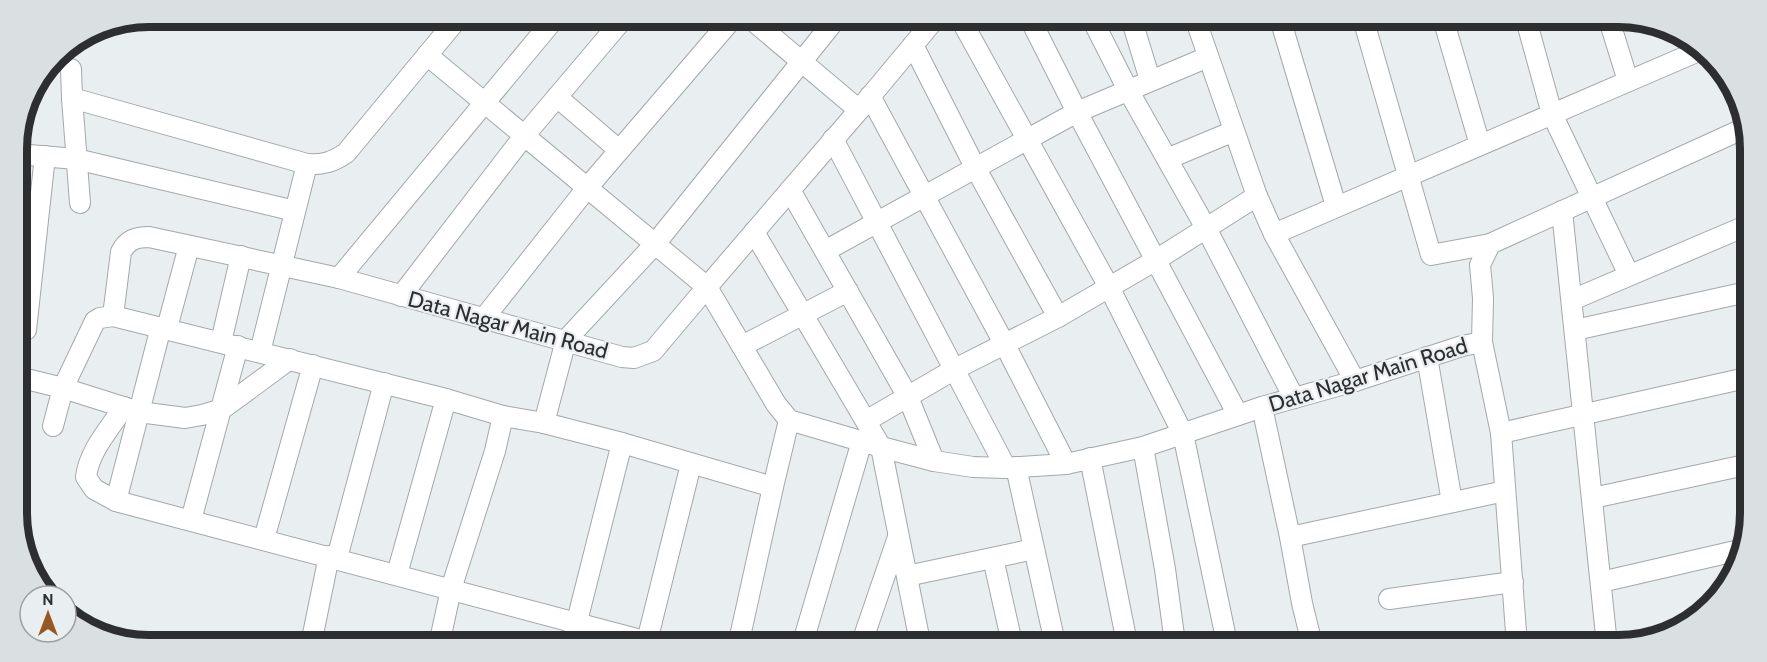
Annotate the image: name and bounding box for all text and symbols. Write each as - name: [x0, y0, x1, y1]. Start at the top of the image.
- street label: Data Nagar Main Road: [405, 285, 611, 365]
- street label: Data Nagar Main Road: [1265, 332, 1471, 418]
- north arrow: [18, 584, 78, 644]
- text: N: [42, 590, 54, 609]

